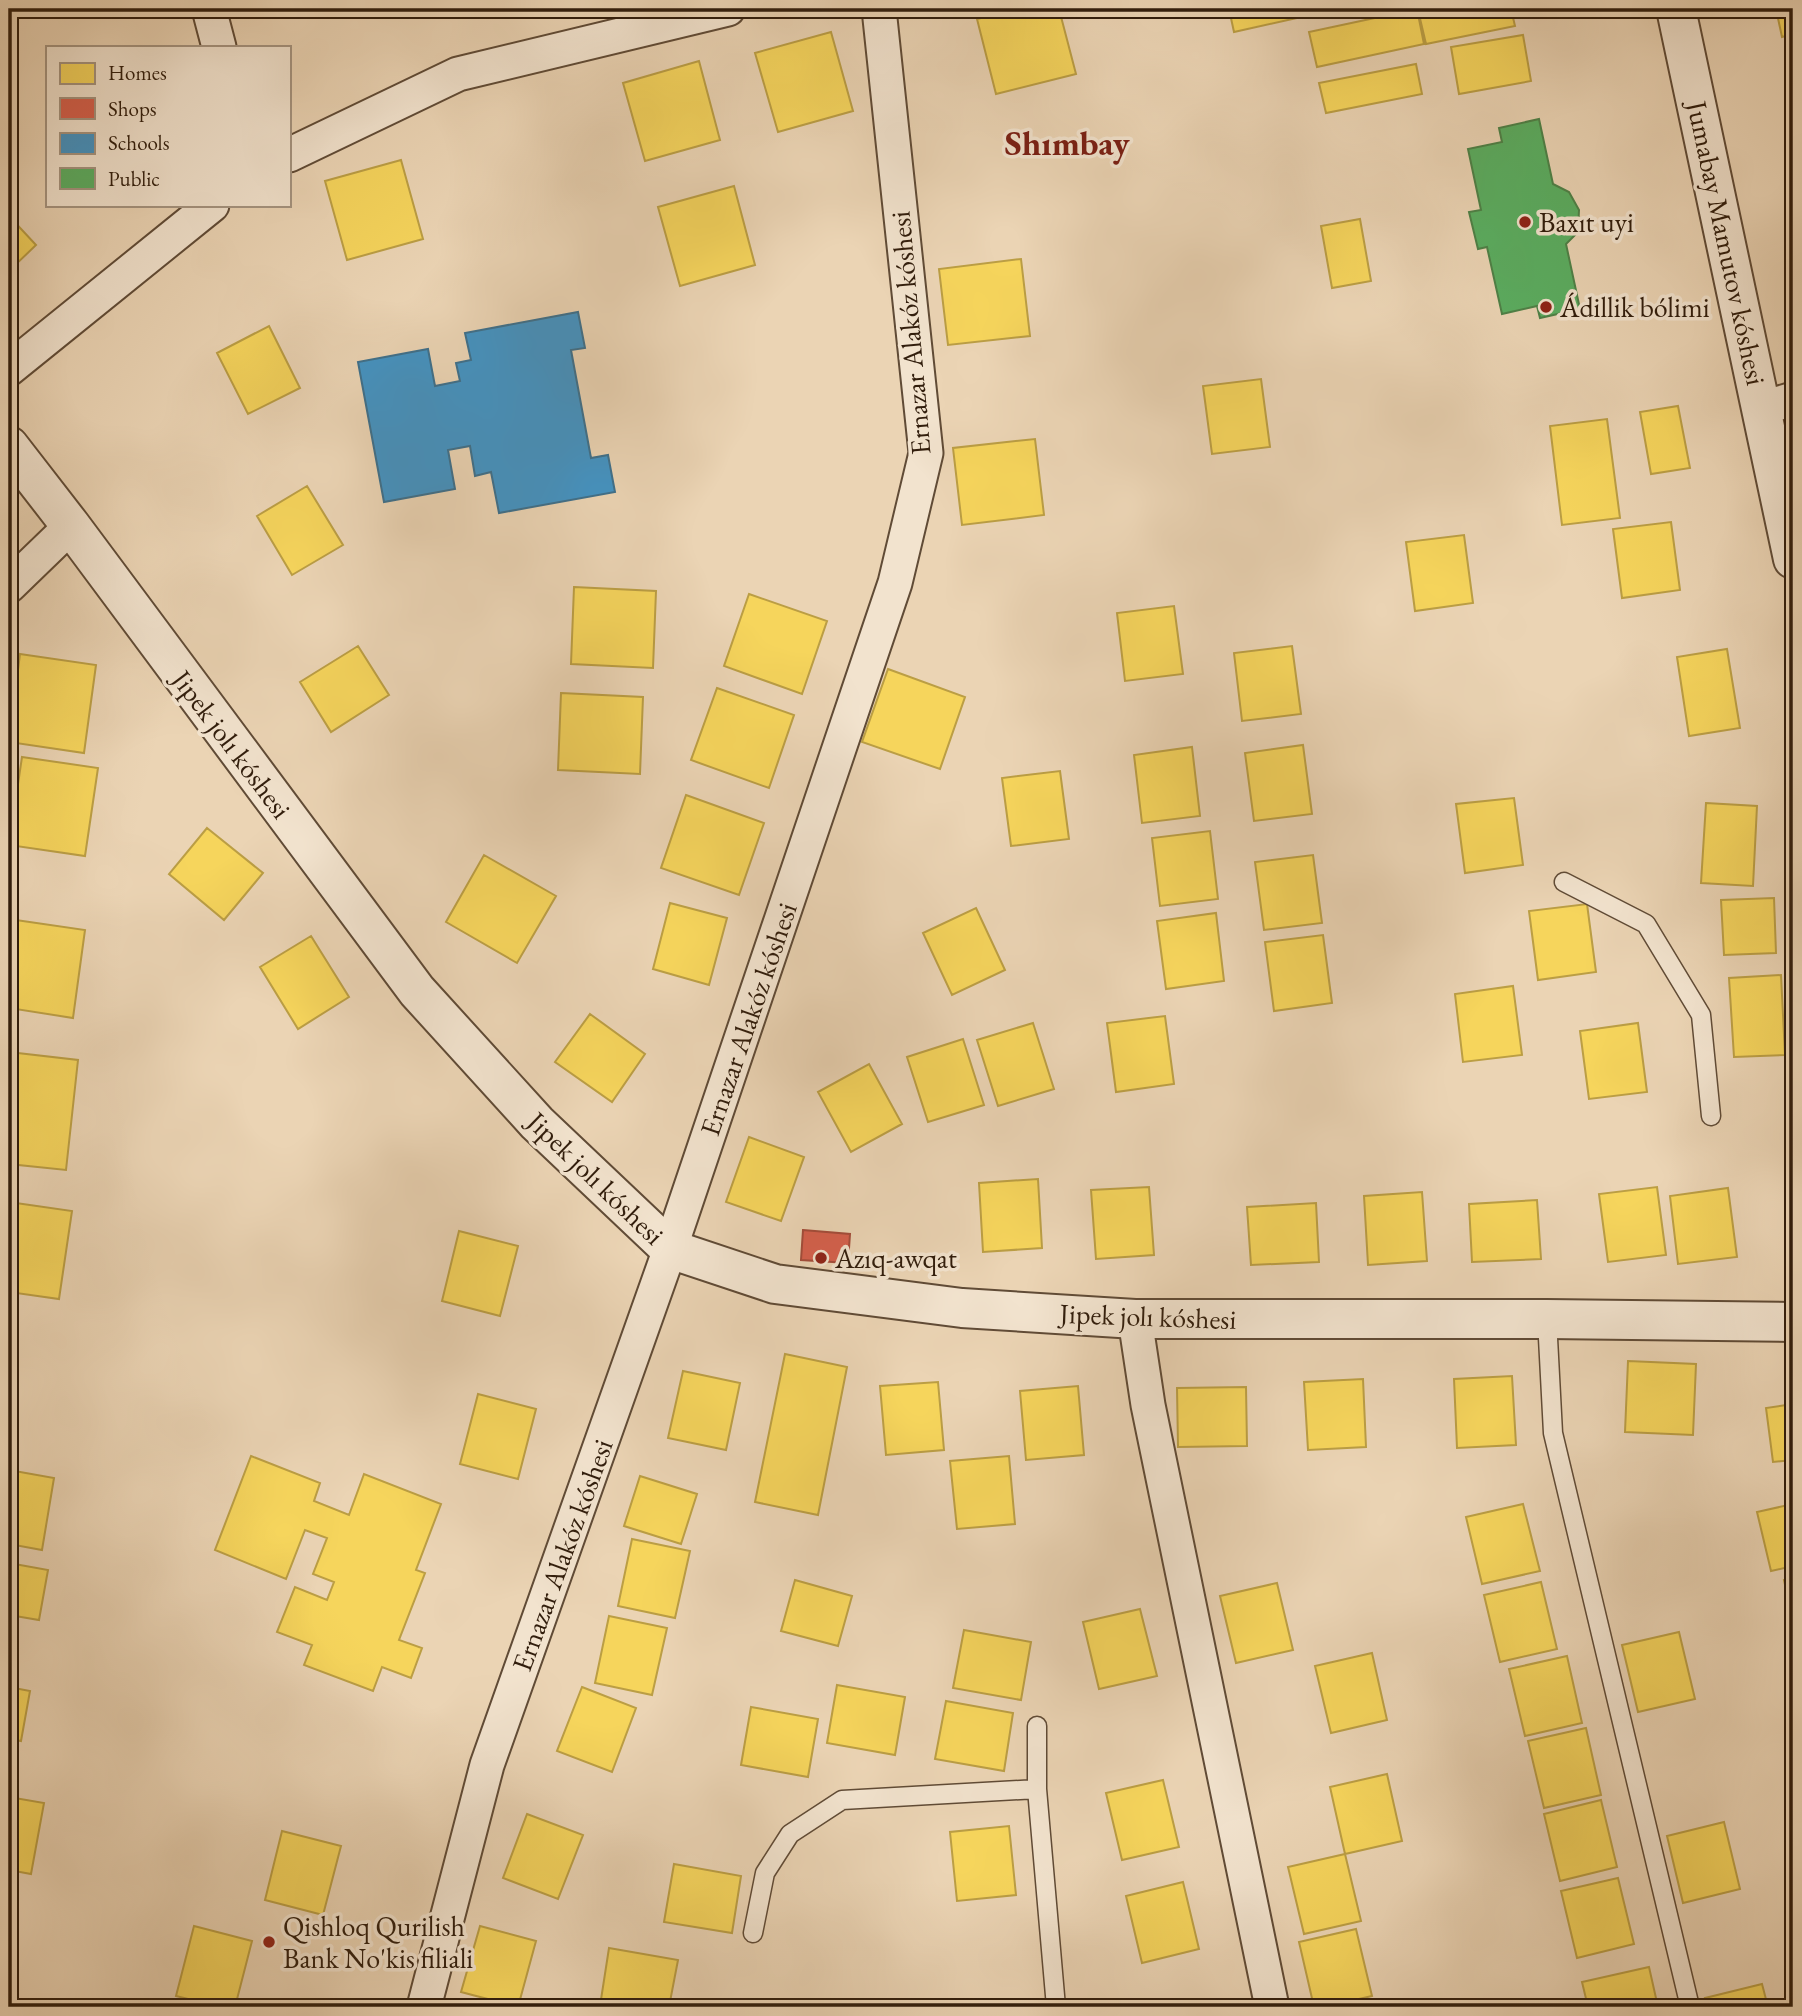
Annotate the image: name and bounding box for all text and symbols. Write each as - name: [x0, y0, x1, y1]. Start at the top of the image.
- legend: [46, 46, 290, 206]
- text: Homes: [108, 59, 167, 86]
- text: Shops: [108, 95, 157, 122]
- street label: Jumabay Mamutov kóshesi: [1679, 96, 1775, 389]
- district label: Shımbay: [1004, 120, 1131, 165]
- text: Schools: [108, 129, 170, 156]
- text: Public: [108, 165, 160, 192]
- place label: Baxıt uyi: [1539, 204, 1634, 240]
- street label: Ernazar Alakóz kóshesi: [881, 210, 939, 456]
- marker: Baxıt uyi: [1517, 214, 1533, 230]
- place label: Ádillik bólimi: [1559, 289, 1710, 325]
- marker: Ádillik bólimi: [1538, 299, 1554, 315]
- street label: Jipek jolı kóshesi: [163, 661, 300, 826]
- street label: Ernazar Alakóz kóshesi: [691, 897, 805, 1140]
- street label: Jipek jolı kóshesi: [518, 1102, 672, 1252]
- place label: Azıq-awqat: [834, 1240, 957, 1276]
- marker: Azıq-awqat: [813, 1250, 829, 1266]
- street label: Jipek jolı kóshesi: [1057, 1295, 1237, 1337]
- street label: Ernazar Alakóz kóshesi: [503, 1434, 621, 1676]
- place label: Qishloq Qurilish Bank No'kis filiali: [283, 1908, 473, 1976]
- marker: Qishloq Qurilish Bank No'kis filiali: [261, 1934, 277, 1950]

